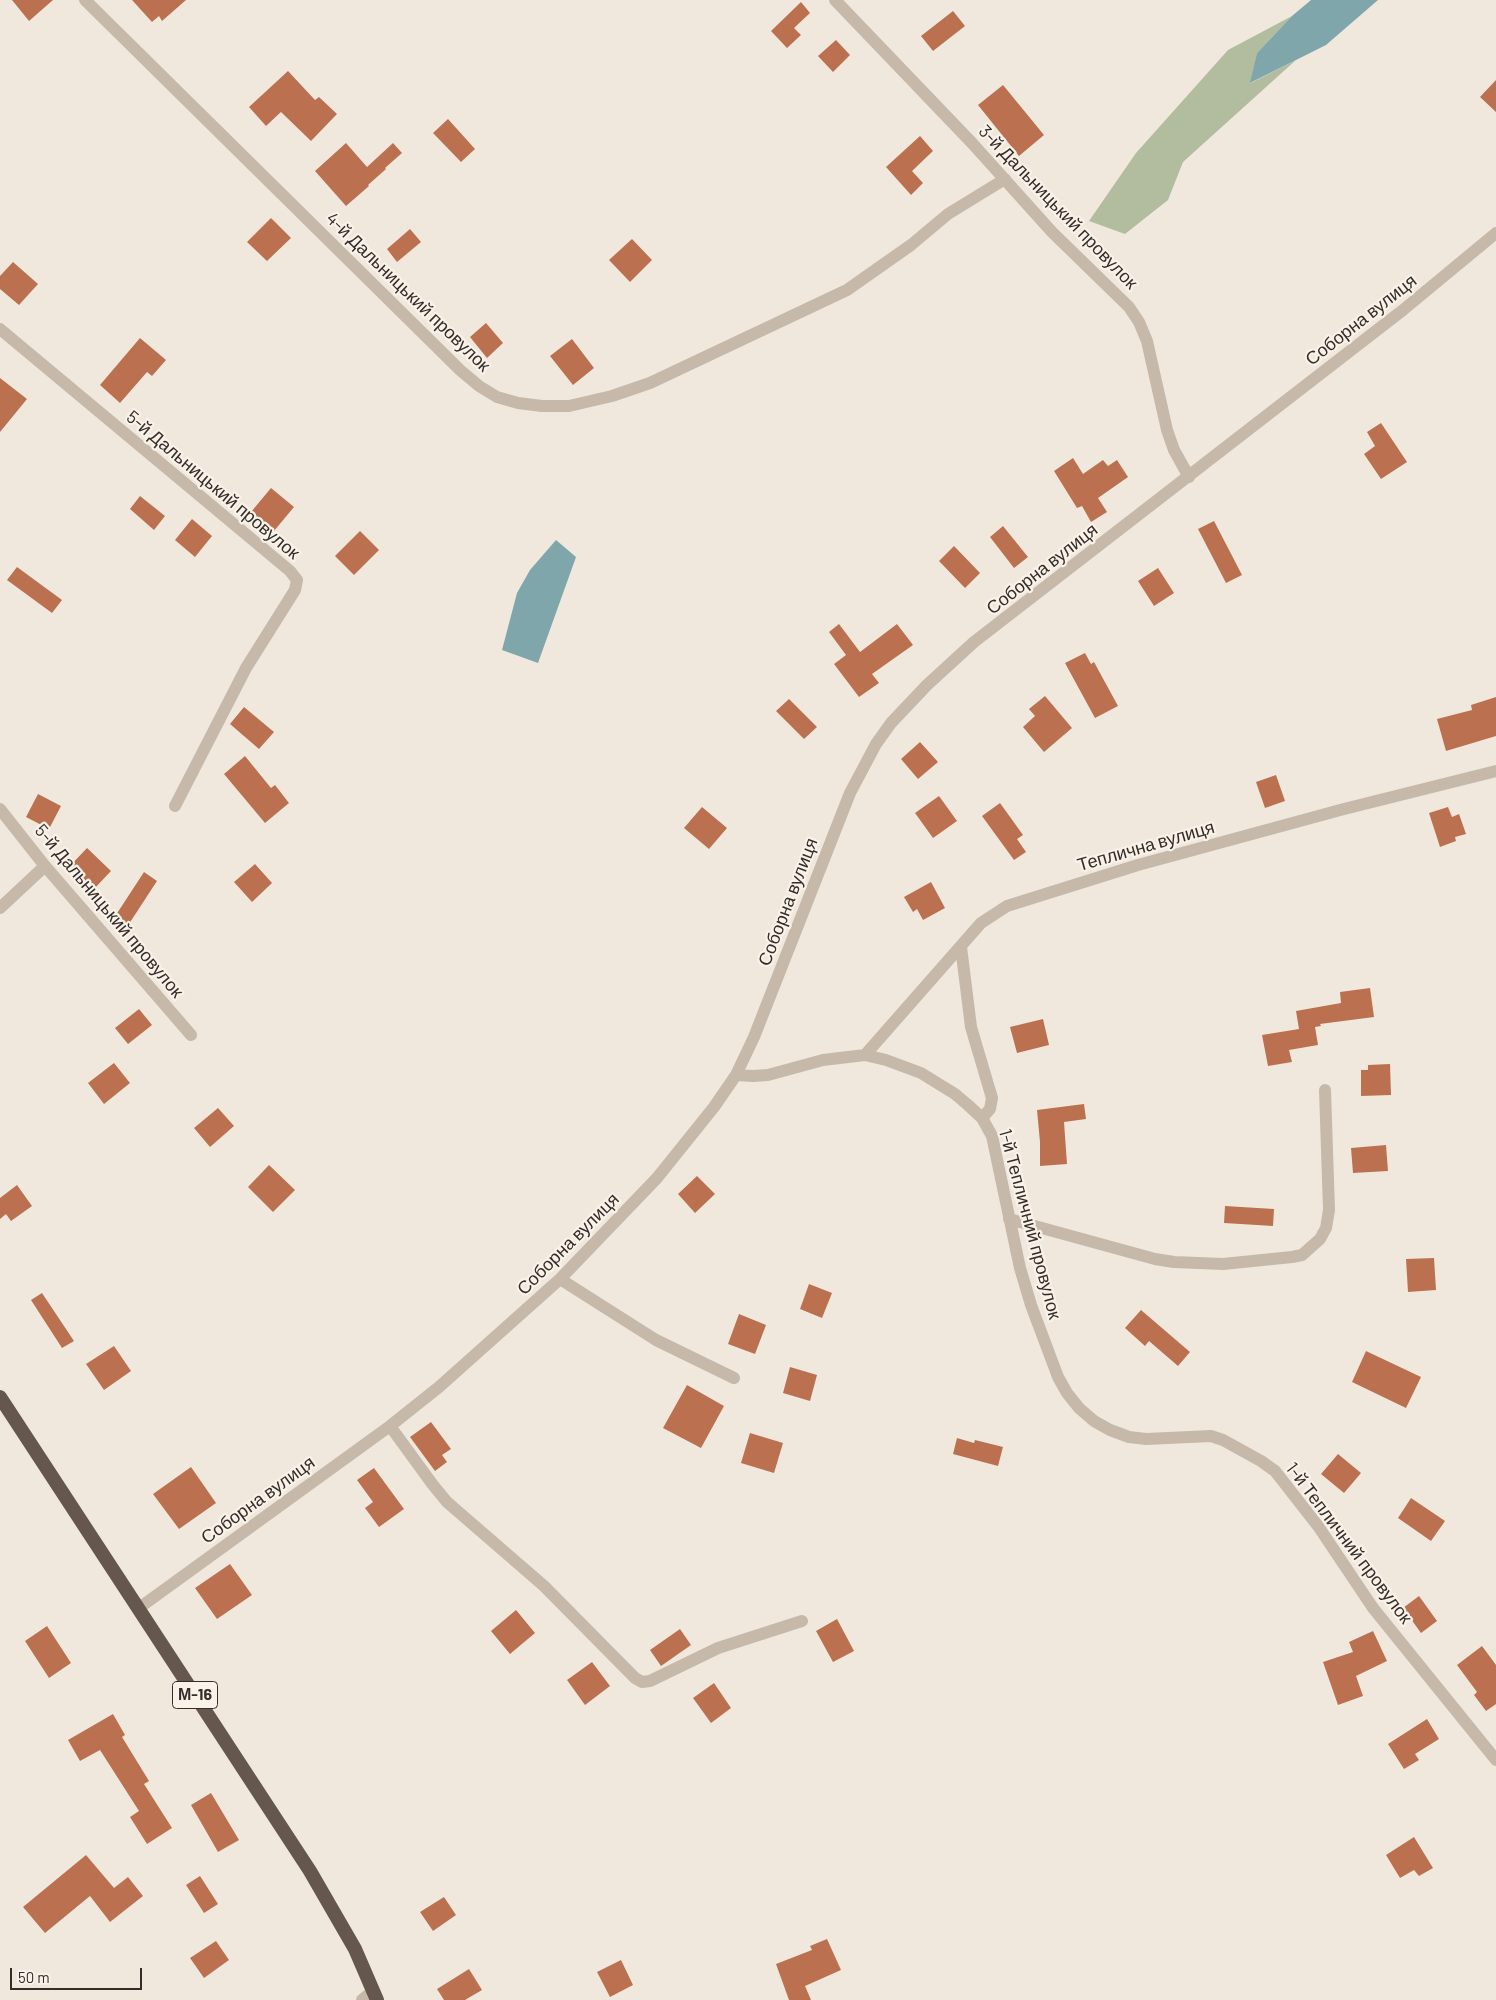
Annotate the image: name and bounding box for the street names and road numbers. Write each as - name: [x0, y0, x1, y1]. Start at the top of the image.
- street label: 3-й Дальницький провулок: [974, 121, 1142, 293]
- street label: 4-й Дальницький провулок: [321, 208, 495, 376]
- street label: Соборна вулиця: [1301, 270, 1421, 370]
- street label: 5-й Дальницький провулок: [122, 406, 304, 564]
- street label: Соборна вулиця: [982, 519, 1102, 619]
- street label: Теплична вулиця: [1075, 816, 1217, 876]
- street label: 5-й Дальницький провулок: [30, 820, 188, 1002]
- street label: Соборна вулиця: [754, 835, 822, 969]
- street label: 1-й Тепличний провулок: [994, 1126, 1066, 1322]
- street label: Соборна вулиця: [513, 1189, 623, 1299]
- street label: Соборна вулиця: [197, 1452, 319, 1548]
- street label: 1-й Тепличний провулок: [1281, 1458, 1417, 1628]
- road number: М-16: [172, 1682, 218, 1708]

